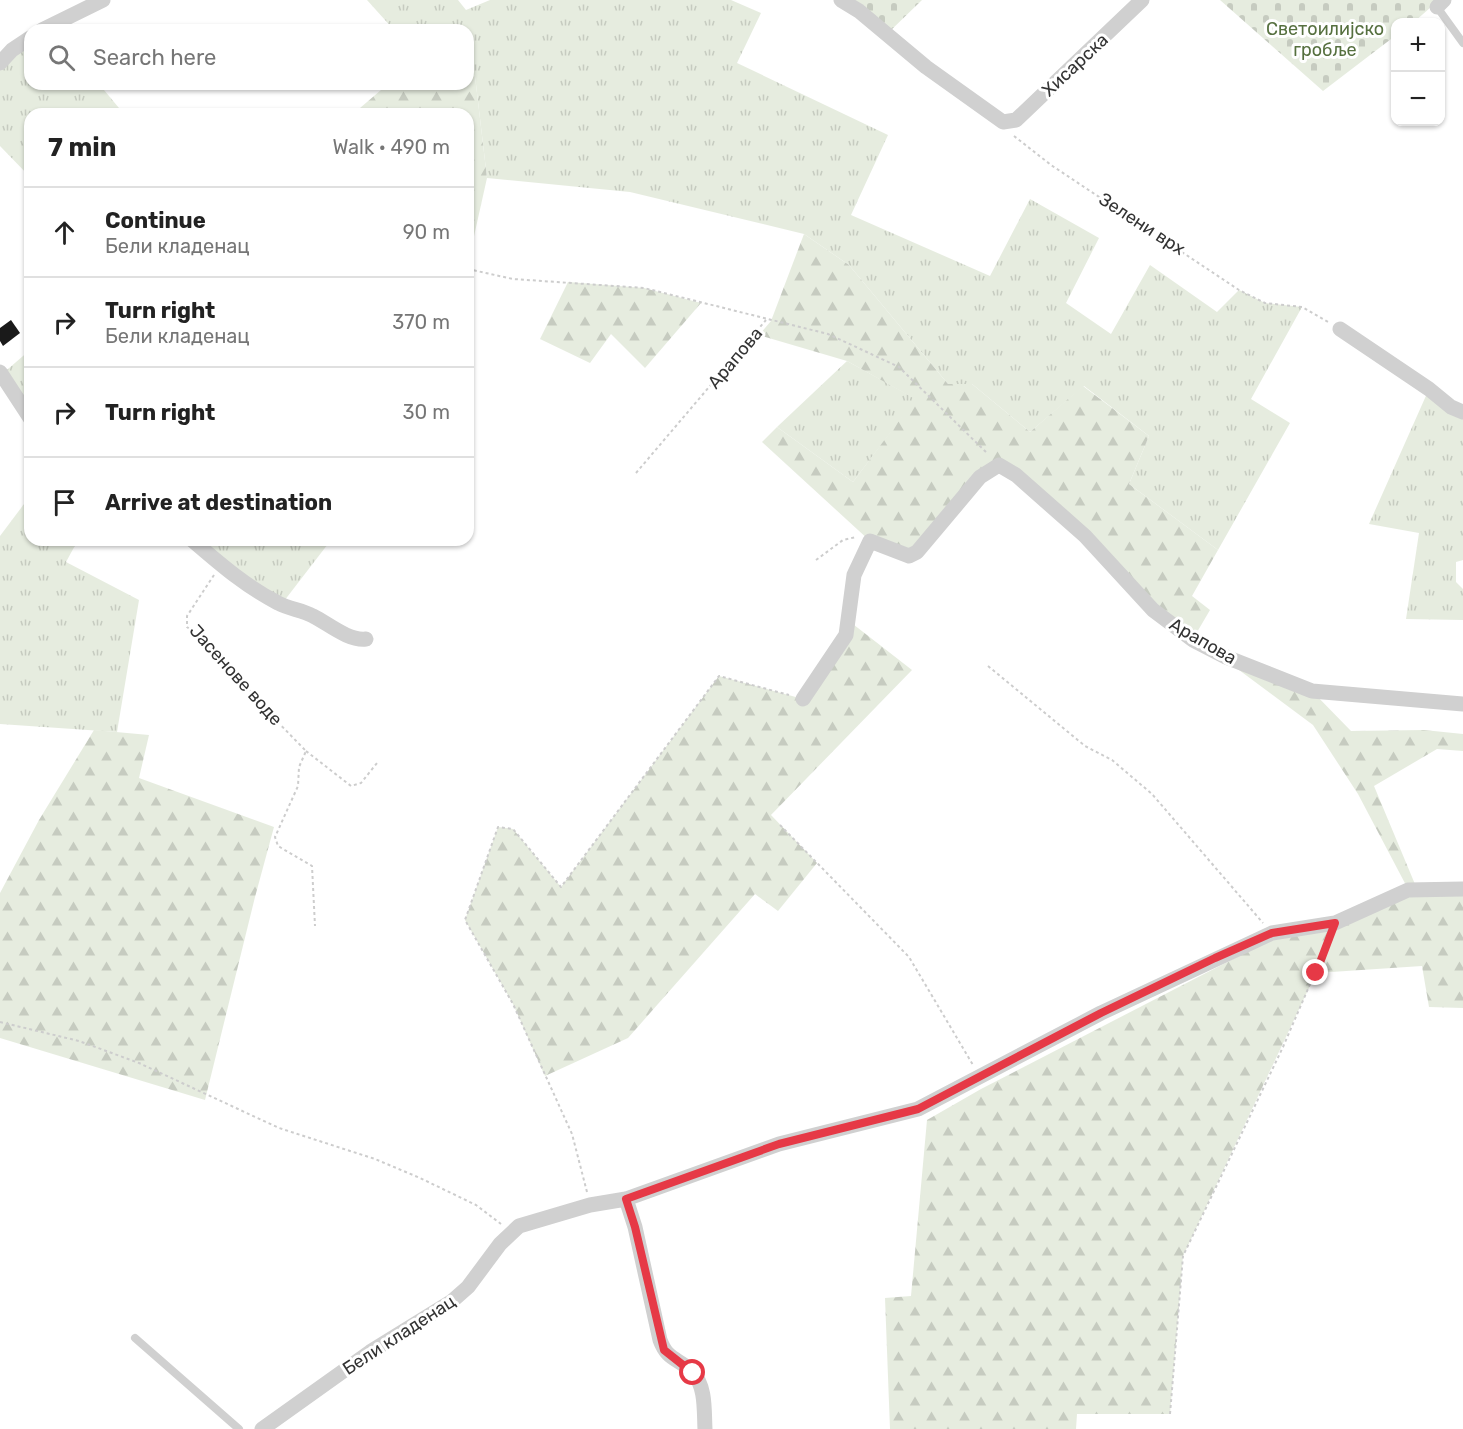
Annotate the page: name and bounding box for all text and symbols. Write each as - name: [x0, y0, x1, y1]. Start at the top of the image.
- park label: Светоилијско гробље: [1266, 18, 1384, 61]
- map controls: [1391, 18, 1445, 126]
- button: +: [1391, 18, 1445, 72]
- search box: [24, 24, 474, 90]
- street label: Хисарска: [1037, 29, 1113, 101]
- icon: search: [45, 41, 78, 74]
- text: Search here: [93, 44, 216, 71]
- button: −: [1391, 72, 1445, 126]
- text: 7 min: [48, 132, 116, 163]
- text: Walk · 490 m: [332, 135, 450, 159]
- street label: Зелени врх: [1095, 188, 1190, 260]
- text: Continue: [105, 207, 206, 234]
- icon: ahead: [48, 216, 81, 249]
- text: 90 m: [403, 220, 450, 244]
- text: Бели кладенац: [105, 234, 250, 258]
- text: Turn right: [105, 297, 215, 324]
- icon: right: [48, 306, 81, 339]
- text: 370 m: [392, 310, 450, 334]
- street label: Арапова: [703, 323, 767, 393]
- text: Бели кладенац: [105, 324, 250, 348]
- icon: right: [48, 396, 81, 429]
- text: Turn right: [105, 399, 215, 426]
- text: 30 m: [403, 400, 450, 424]
- icon: arrive: [48, 486, 81, 519]
- text: Arrive at destination: [105, 489, 332, 516]
- street label: Арапова: [1166, 613, 1240, 669]
- street label: Јасенове воде: [185, 620, 287, 730]
- route end: [1302, 959, 1328, 985]
- street label: Бели кладенац: [338, 1290, 460, 1380]
- route start: [679, 1359, 705, 1385]

